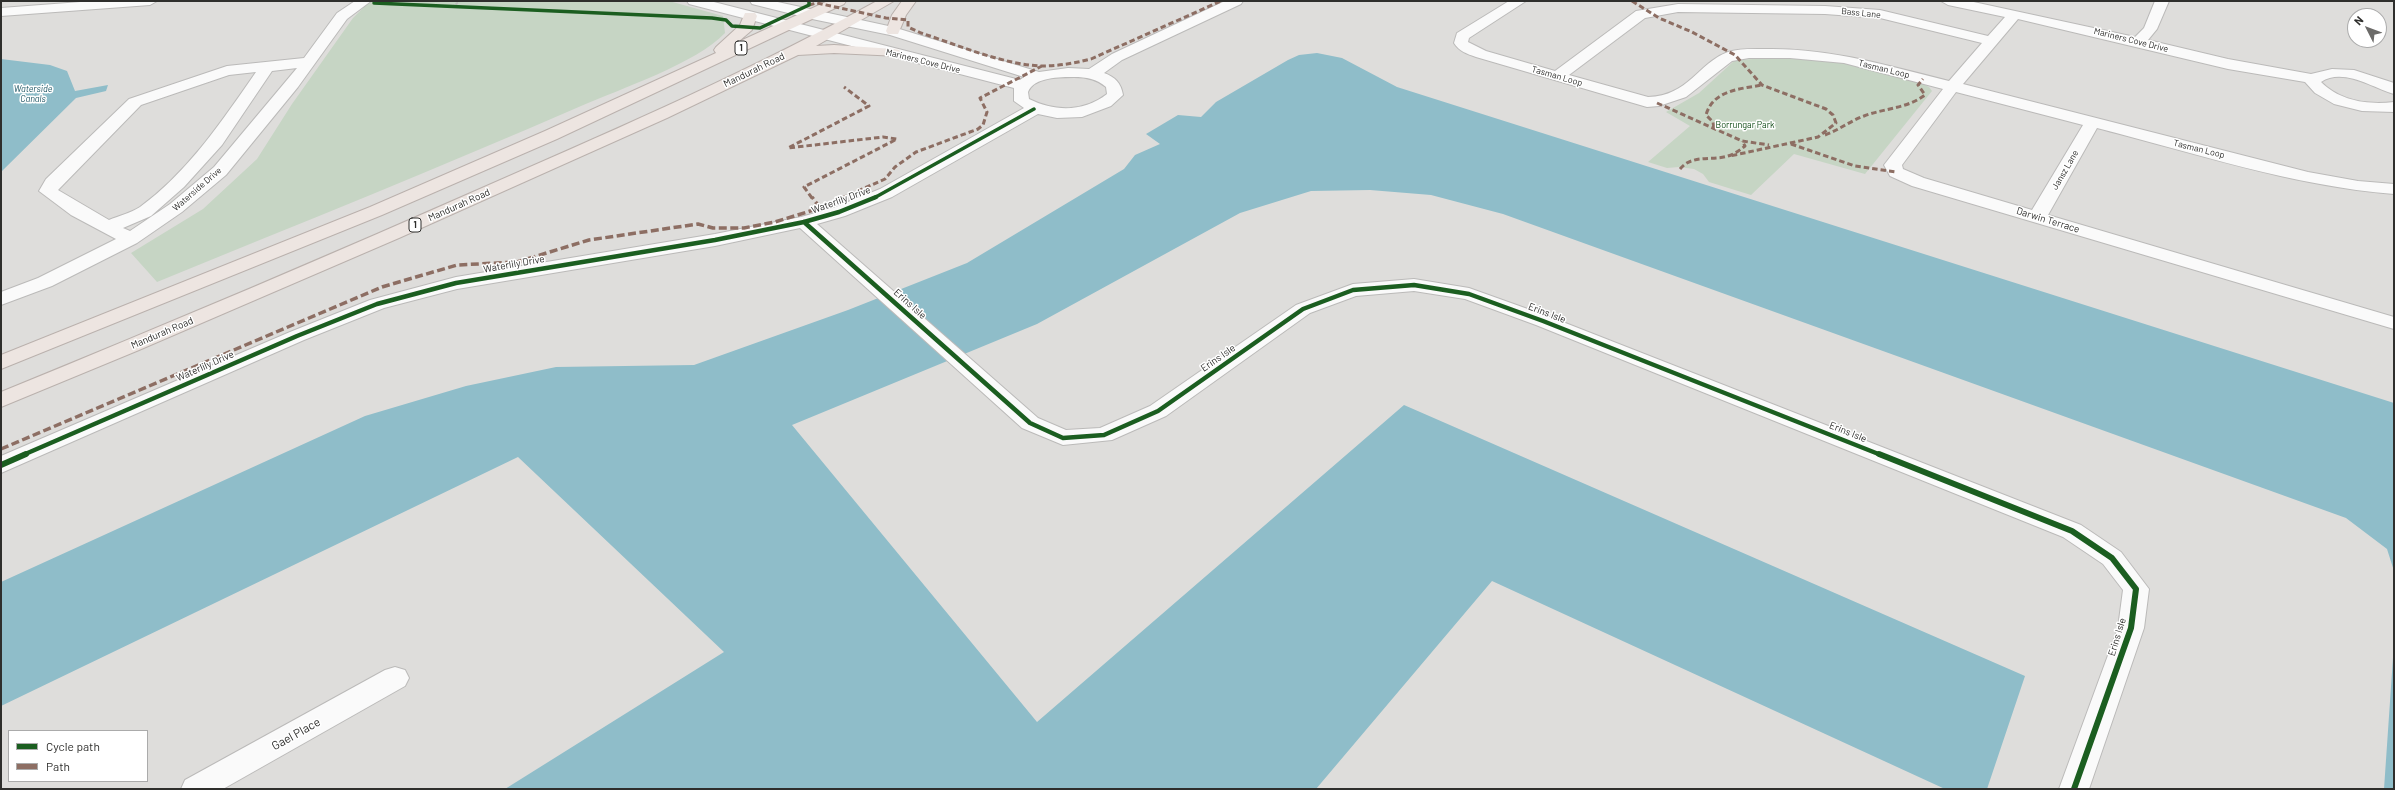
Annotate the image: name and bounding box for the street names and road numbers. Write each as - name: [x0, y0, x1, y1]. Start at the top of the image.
- street label: Bass Lane: [1841, 6, 1881, 20]
- street label: Mariners Cove Drive: [2093, 26, 2169, 54]
- road number: 1: [735, 41, 747, 55]
- street label: Mariners Cove Drive: [885, 47, 961, 75]
- street label: Mandurah Road: [721, 50, 787, 90]
- street label: Tasman Loop: [1857, 57, 1911, 81]
- street label: Tasman Loop: [1530, 64, 1584, 88]
- street label: Tasman Loop: [2172, 137, 2226, 161]
- street label: Jansz Lane: [2049, 148, 2081, 192]
- street label: Waterside Drive: [170, 165, 224, 213]
- street label: Waterlily Drive: [810, 184, 872, 216]
- street label: Mandurah Road: [426, 186, 492, 224]
- street label: Darwin Terrace: [2015, 205, 2081, 235]
- road number: 1: [409, 218, 421, 232]
- street label: Waterlily Drive: [482, 253, 546, 275]
- street label: Erins Isle: [891, 286, 929, 322]
- street label: Erins Isle: [1526, 300, 1568, 326]
- street label: Mandurah Road: [129, 314, 195, 352]
- street label: Erins Isle: [1198, 342, 1238, 374]
- street label: Waterlily Drive: [174, 348, 236, 384]
- street label: Erins Isle: [1827, 419, 1869, 445]
- street label: Erins Isle: [2105, 616, 2129, 658]
- street label: Gael Place: [269, 715, 323, 753]

